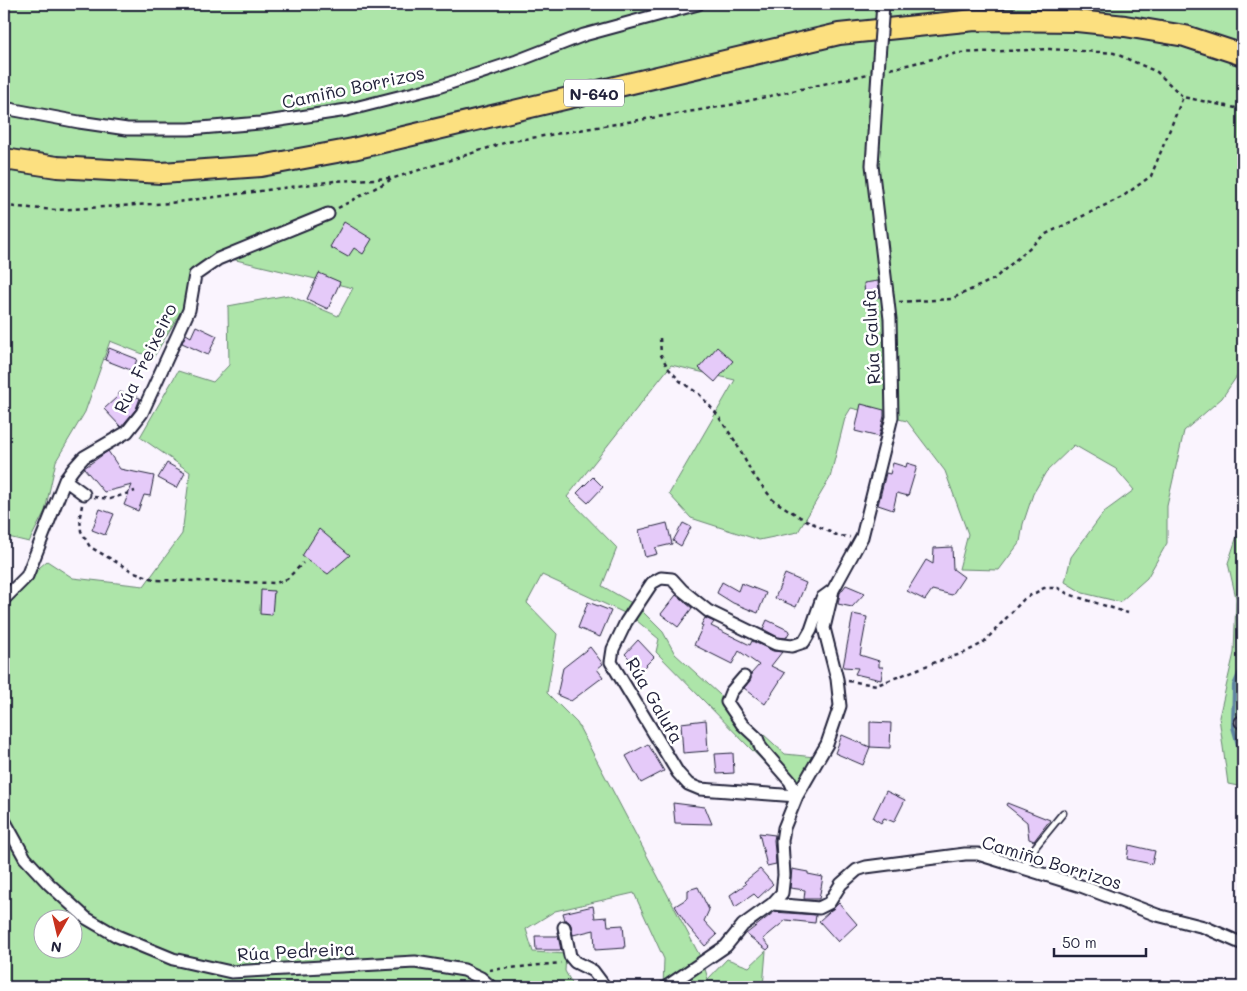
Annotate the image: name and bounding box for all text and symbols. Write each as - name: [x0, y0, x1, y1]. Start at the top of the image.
- street label: Camiño Borrizos: [279, 60, 427, 114]
- road number: N-640: [564, 80, 624, 106]
- street label: Rúa Galufa: [857, 289, 885, 385]
- street label: Rúa Freixeiro: [108, 299, 182, 417]
- street label: Rúa Galufa: [621, 653, 689, 747]
- street label: Camiño Borrizos: [979, 829, 1125, 895]
- north arrow: [32, 908, 82, 958]
- scale bar: [1054, 926, 1147, 958]
- text: 50 m: [1062, 932, 1097, 952]
- street label: Rúa Pedreira: [237, 936, 355, 966]
- text: N: [50, 937, 63, 958]

